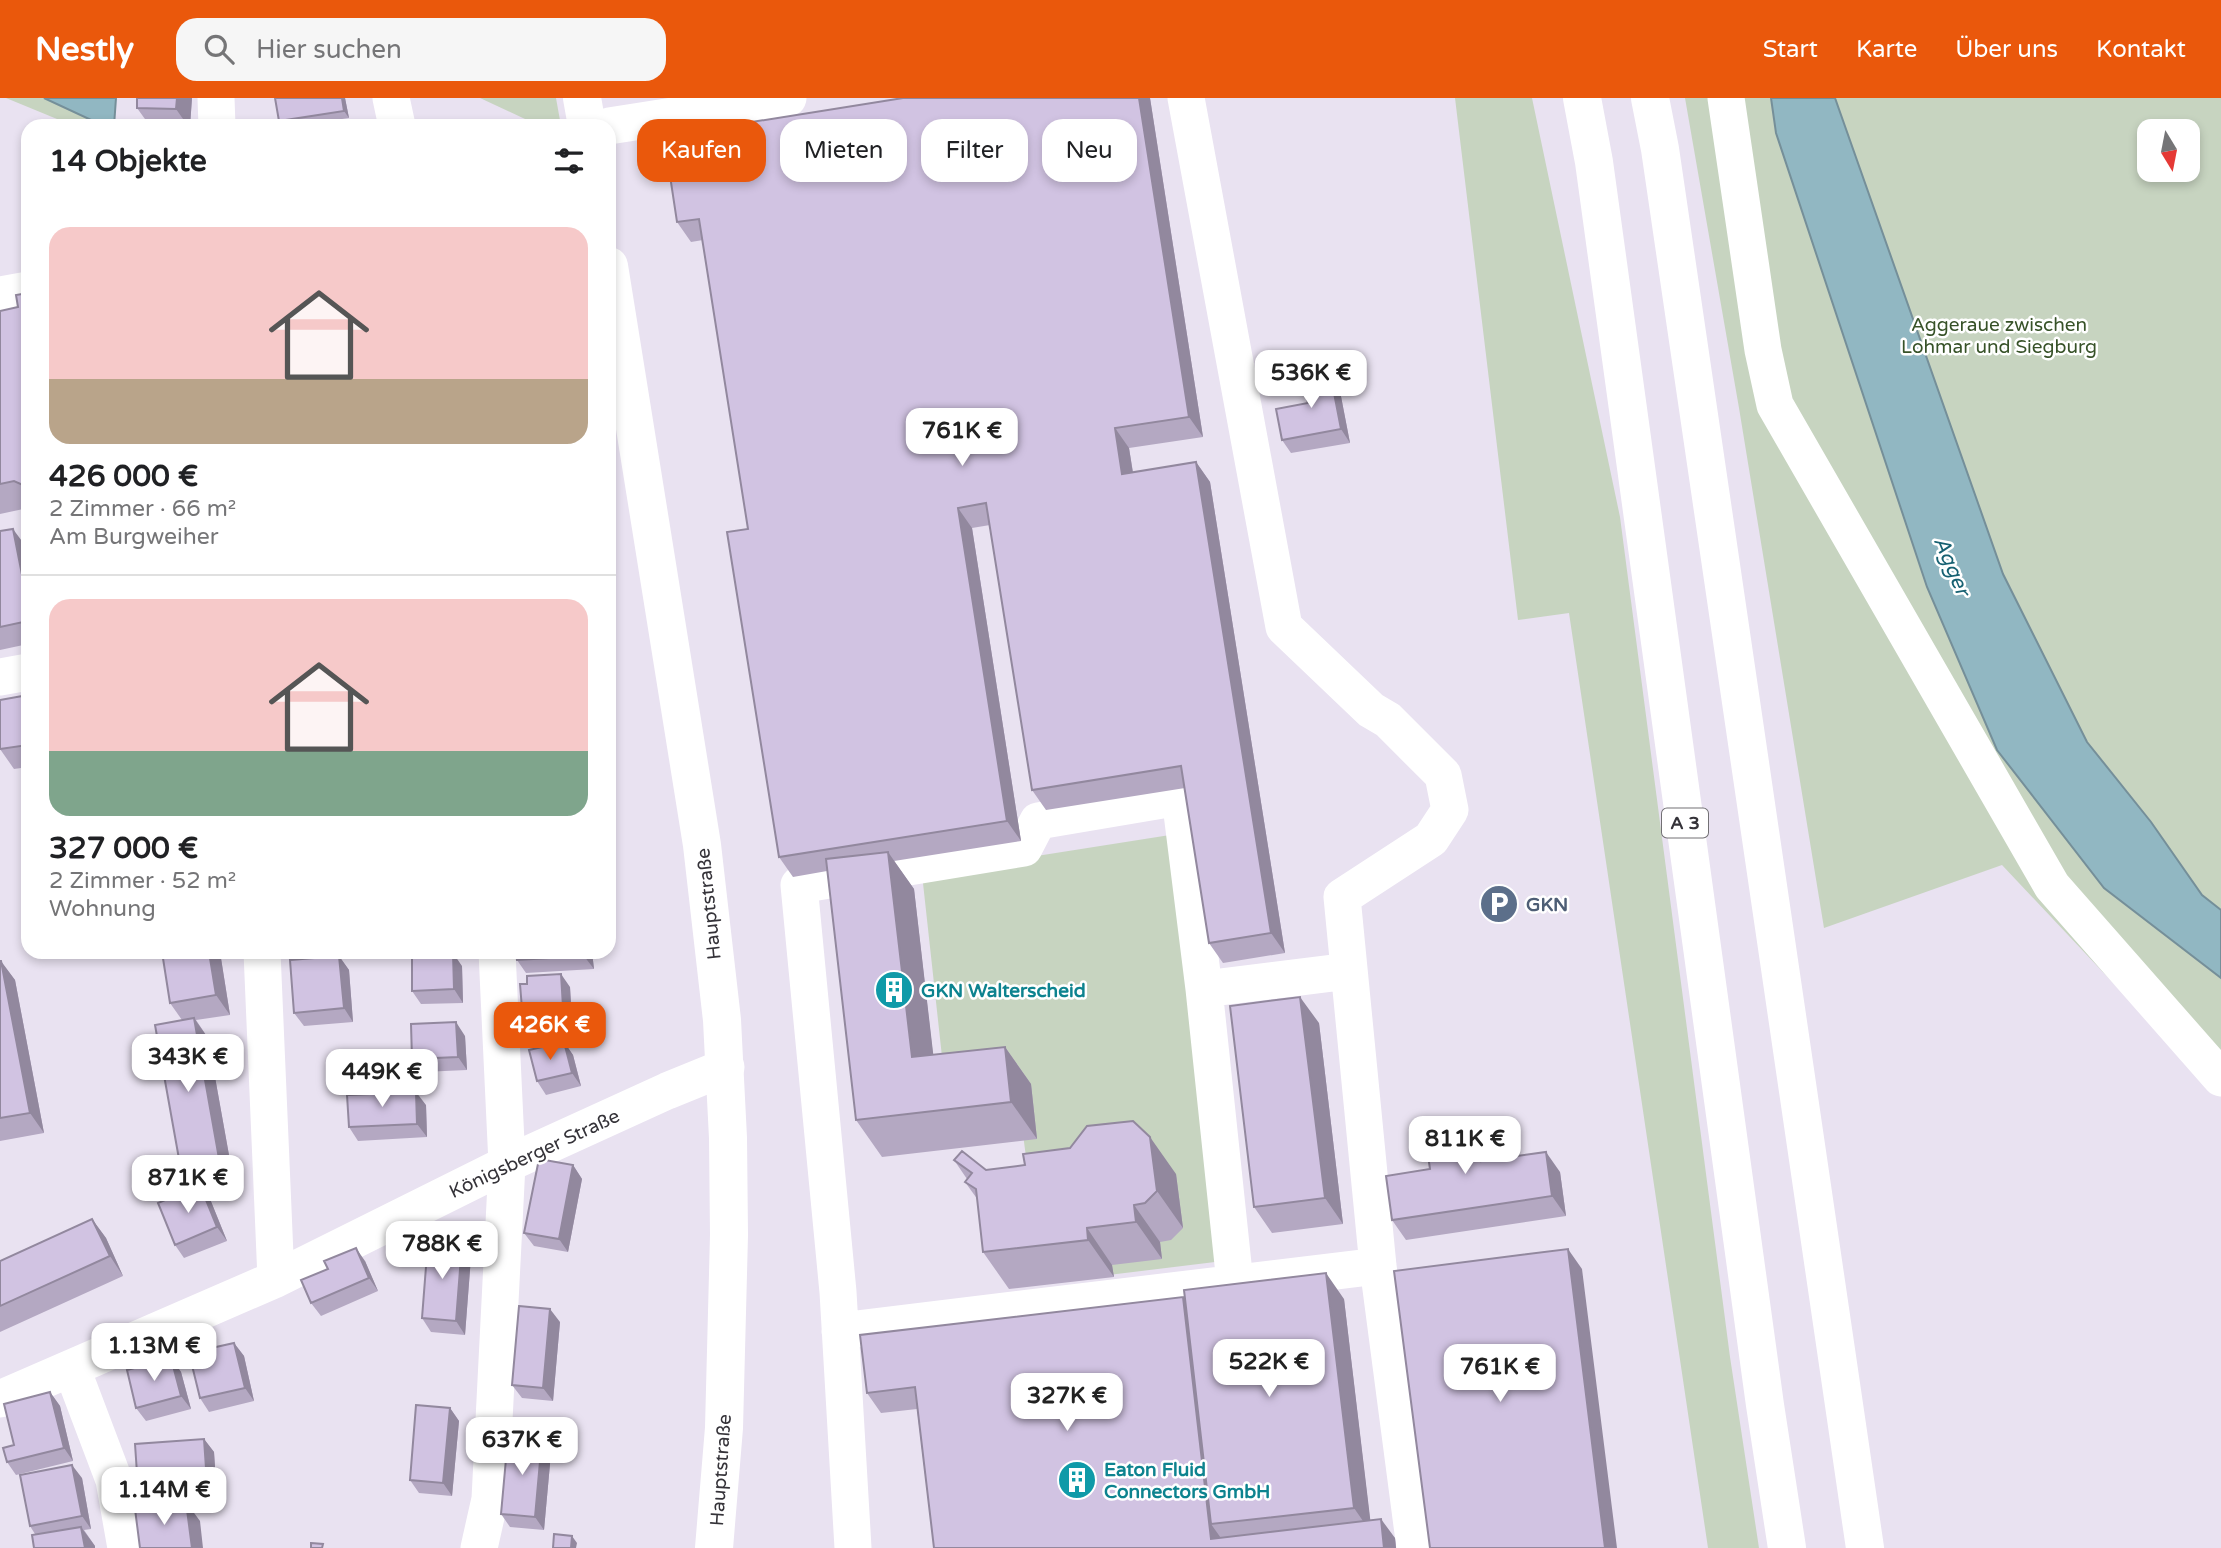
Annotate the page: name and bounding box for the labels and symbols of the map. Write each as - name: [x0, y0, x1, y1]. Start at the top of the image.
- north arrow: [2137, 119, 2200, 182]
- park label: Aggeraue zwischen Lohmar und Siegburg: [1901, 314, 2097, 358]
- pin: 536K €: [1254, 350, 1368, 410]
- pin: 761K €: [905, 408, 1019, 468]
- water label: Agger: [1928, 533, 1976, 602]
- road number: A 3: [1662, 808, 1708, 838]
- street label: Hauptstraße: [692, 847, 726, 961]
- parking icon: GKN: [1478, 883, 1520, 925]
- place label: GKN: [1526, 894, 1568, 916]
- building icon: GKN Walterscheid: [873, 969, 915, 1011]
- place label: GKN Walterscheid: [921, 980, 1086, 1002]
- pin: 426K €: [493, 1002, 607, 1062]
- pin: 343K €: [131, 1034, 245, 1094]
- pin: 449K €: [325, 1049, 439, 1109]
- street label: Königsberger Straße: [446, 1105, 623, 1203]
- pin: 811K €: [1408, 1116, 1522, 1176]
- pin: 871K €: [131, 1156, 245, 1215]
- pin: 788K €: [385, 1222, 499, 1281]
- pin: 1.13M €: [89, 1324, 219, 1383]
- pin: 522K €: [1212, 1340, 1326, 1399]
- pin: 761K €: [1443, 1344, 1557, 1404]
- pin: 327K €: [1010, 1374, 1124, 1433]
- street label: Hauptstraße: [706, 1413, 736, 1527]
- pin: 637K €: [465, 1418, 579, 1477]
- building icon: Eaton Fluid Connectors GmbH: [1056, 1459, 1098, 1501]
- place label: Eaton Fluid Connectors GmbH: [1104, 1459, 1270, 1503]
- pin: 1.14M €: [99, 1468, 229, 1527]

